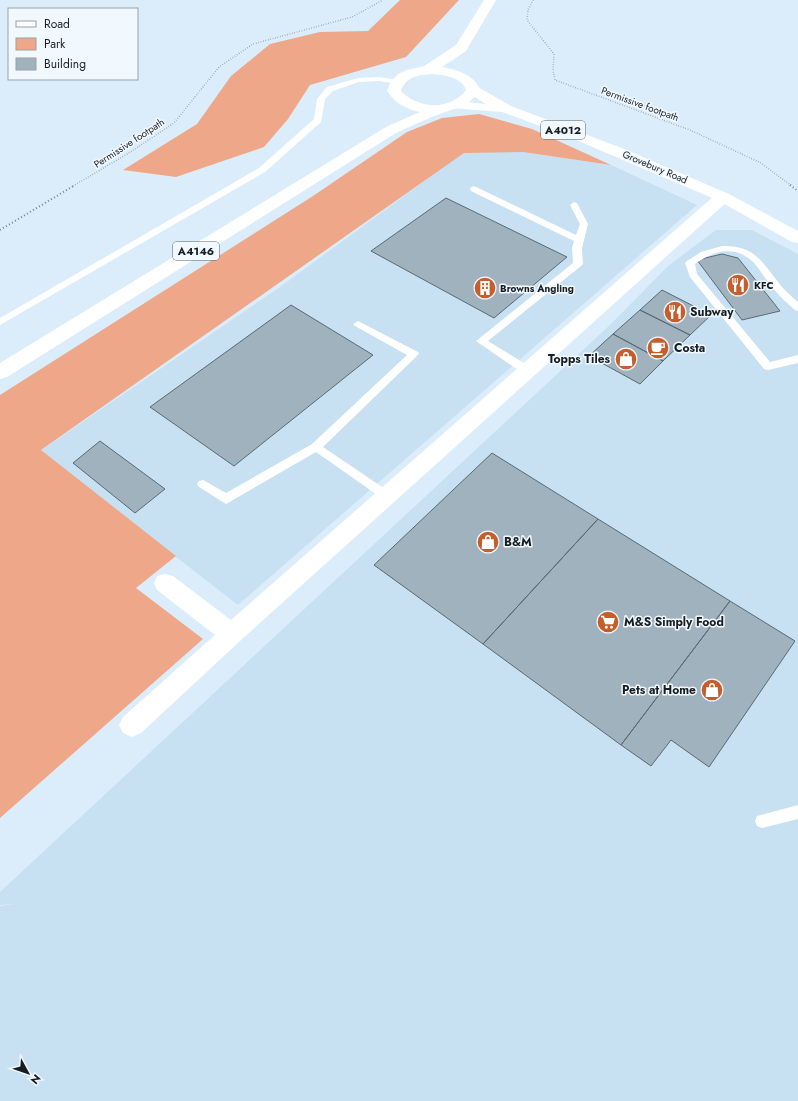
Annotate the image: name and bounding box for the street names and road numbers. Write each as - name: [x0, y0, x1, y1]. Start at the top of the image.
- street label: Permissive footpath: [599, 83, 681, 125]
- street label: Permissive footpath: [91, 114, 167, 172]
- road number: A4012: [541, 121, 585, 139]
- street label: Grovebury Road: [620, 147, 690, 187]
- road number: A4146: [173, 242, 219, 260]

